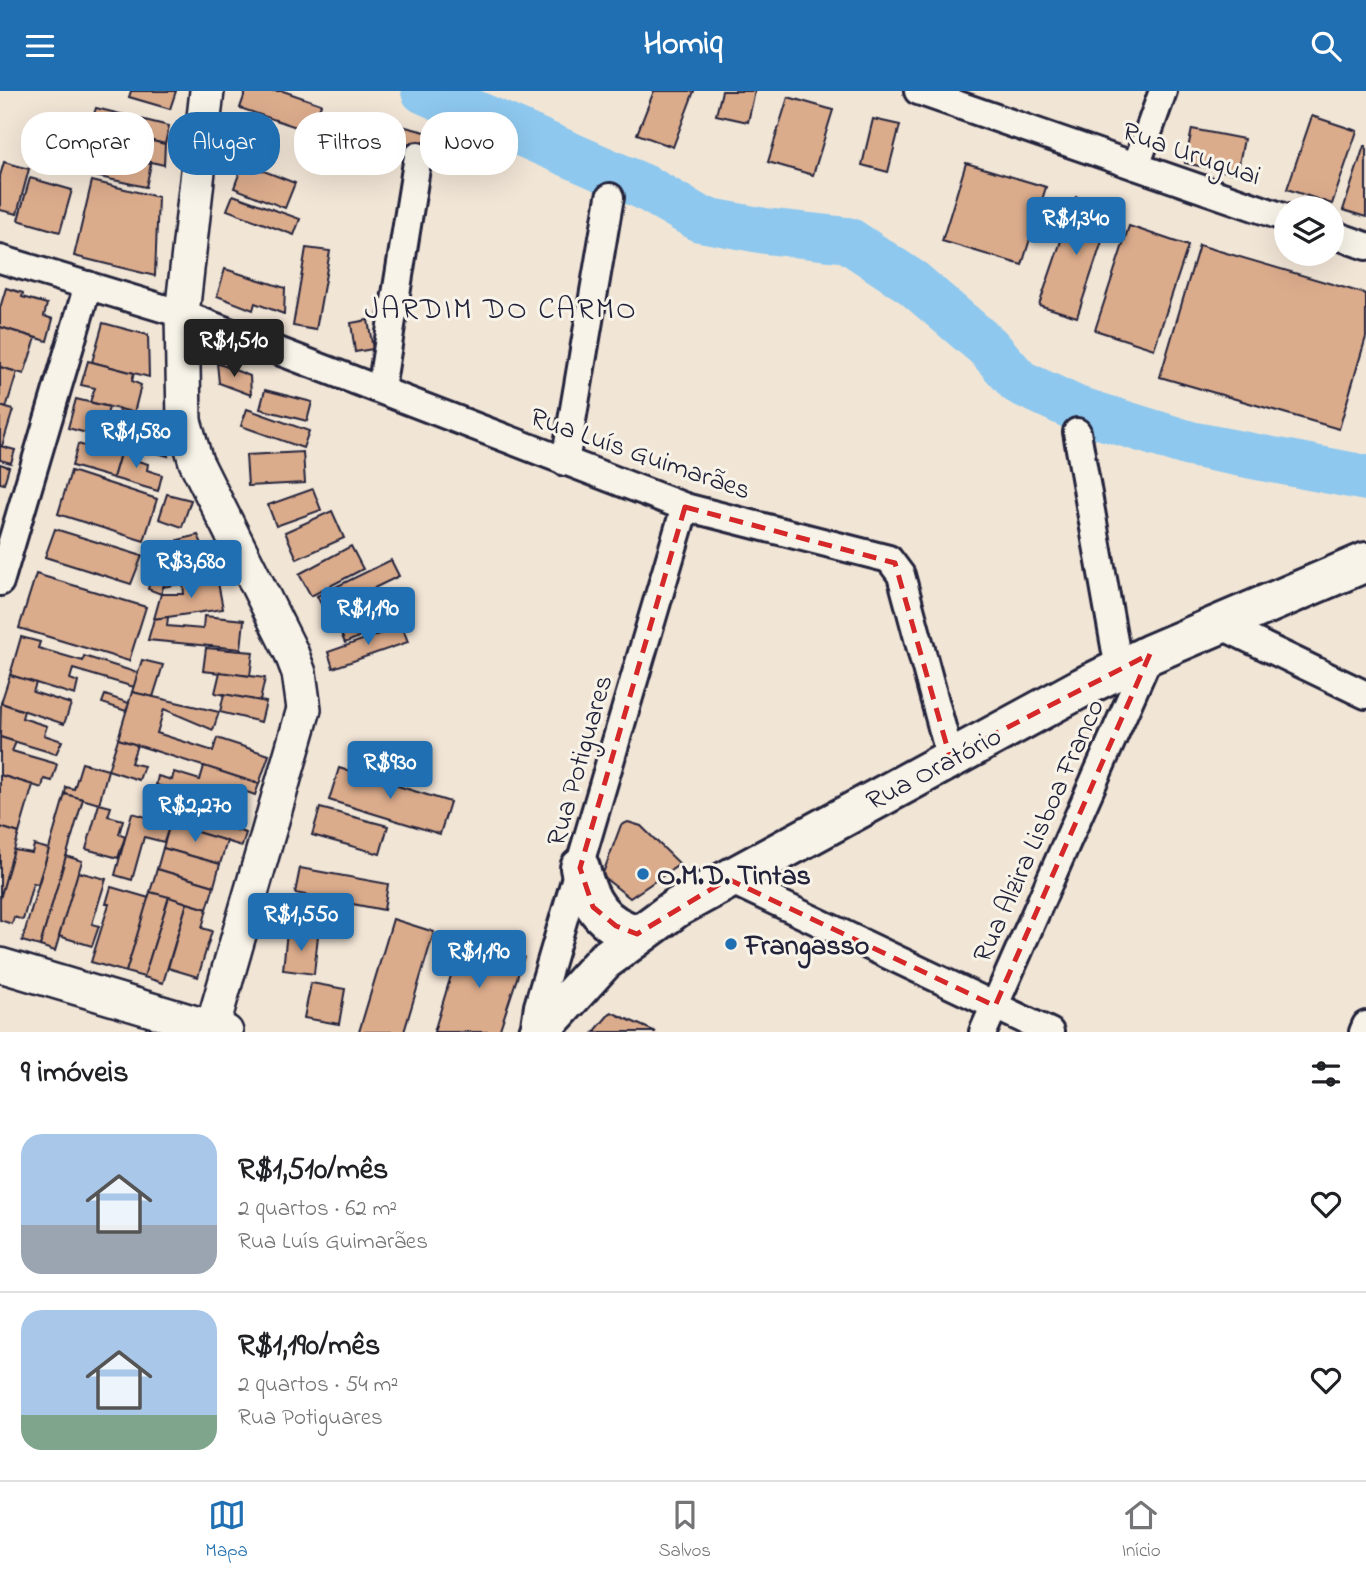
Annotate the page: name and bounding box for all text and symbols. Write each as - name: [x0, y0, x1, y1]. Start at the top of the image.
- text: Homiq: [643, 22, 723, 69]
- icon: menu: [21, 27, 59, 65]
- icon: search: [1307, 27, 1345, 65]
- chip: Comprar: [21, 112, 154, 175]
- chip: Alugar: [168, 112, 280, 175]
- chip: Filtros: [294, 112, 406, 175]
- chip: Novo: [420, 112, 518, 175]
- street label: Rua Uruguai: [1116, 112, 1266, 198]
- map controls: [1274, 196, 1344, 266]
- button: layers: [1274, 196, 1344, 266]
- pin: R$1,340: [1011, 197, 1141, 257]
- text: R$1,340: [1043, 203, 1109, 236]
- district label: JARDIM DO CARMO: [364, 289, 638, 333]
- pin: R$1,510: [169, 320, 299, 379]
- text: R$1,510: [200, 325, 268, 358]
- street label: Rua Luís Guimarães: [524, 398, 756, 512]
- pin: R$1,580: [71, 411, 201, 470]
- text: R$1,580: [101, 416, 171, 449]
- pin: R$3,680: [126, 540, 256, 600]
- text: R$3,680: [157, 546, 225, 579]
- pin: R$1,190: [303, 587, 433, 647]
- text: R$1,190: [337, 593, 399, 626]
- street label: Rua Potiguares: [537, 671, 625, 851]
- street label: Rua Alzira Lisboa Franco: [964, 693, 1117, 970]
- street label: Rua Oratório: [860, 717, 1010, 823]
- pin: R$930: [341, 741, 439, 801]
- text: R$930: [364, 747, 417, 780]
- pin: R$2,270: [130, 785, 260, 844]
- text: R$2,270: [159, 790, 231, 823]
- place label: O.M.D. Tintas: [657, 857, 811, 898]
- marker: O.M.D. Tintas: [635, 866, 651, 882]
- pin: R$1,550: [236, 893, 366, 953]
- text: R$1,550: [264, 899, 338, 932]
- place label: Frangasso: [743, 927, 869, 969]
- pin: R$1,190: [414, 930, 544, 990]
- text: R$1,190: [448, 936, 510, 969]
- marker: Frangasso: [723, 936, 739, 952]
- text: 9 imóveis: [21, 1052, 128, 1096]
- icon: filters: [1307, 1055, 1345, 1093]
- text: R$1,510/mês: [238, 1149, 388, 1193]
- icon: home: [77, 1162, 161, 1246]
- icon: heart: [1307, 1185, 1345, 1223]
- text: 2 quartos · 62 m²: [238, 1193, 397, 1226]
- text: Rua Luís Guimarães: [238, 1226, 428, 1259]
- text: R$1,190/mês: [238, 1325, 380, 1369]
- icon: home: [77, 1338, 161, 1422]
- icon: heart: [1307, 1361, 1345, 1399]
- text: 2 quartos · 54 m²: [238, 1369, 398, 1402]
- text: Rua Potiguares: [238, 1402, 383, 1435]
- tab: Mapa: [205, 1496, 248, 1565]
- tab: Salvos: [658, 1496, 711, 1565]
- tab: Início: [1122, 1496, 1161, 1565]

